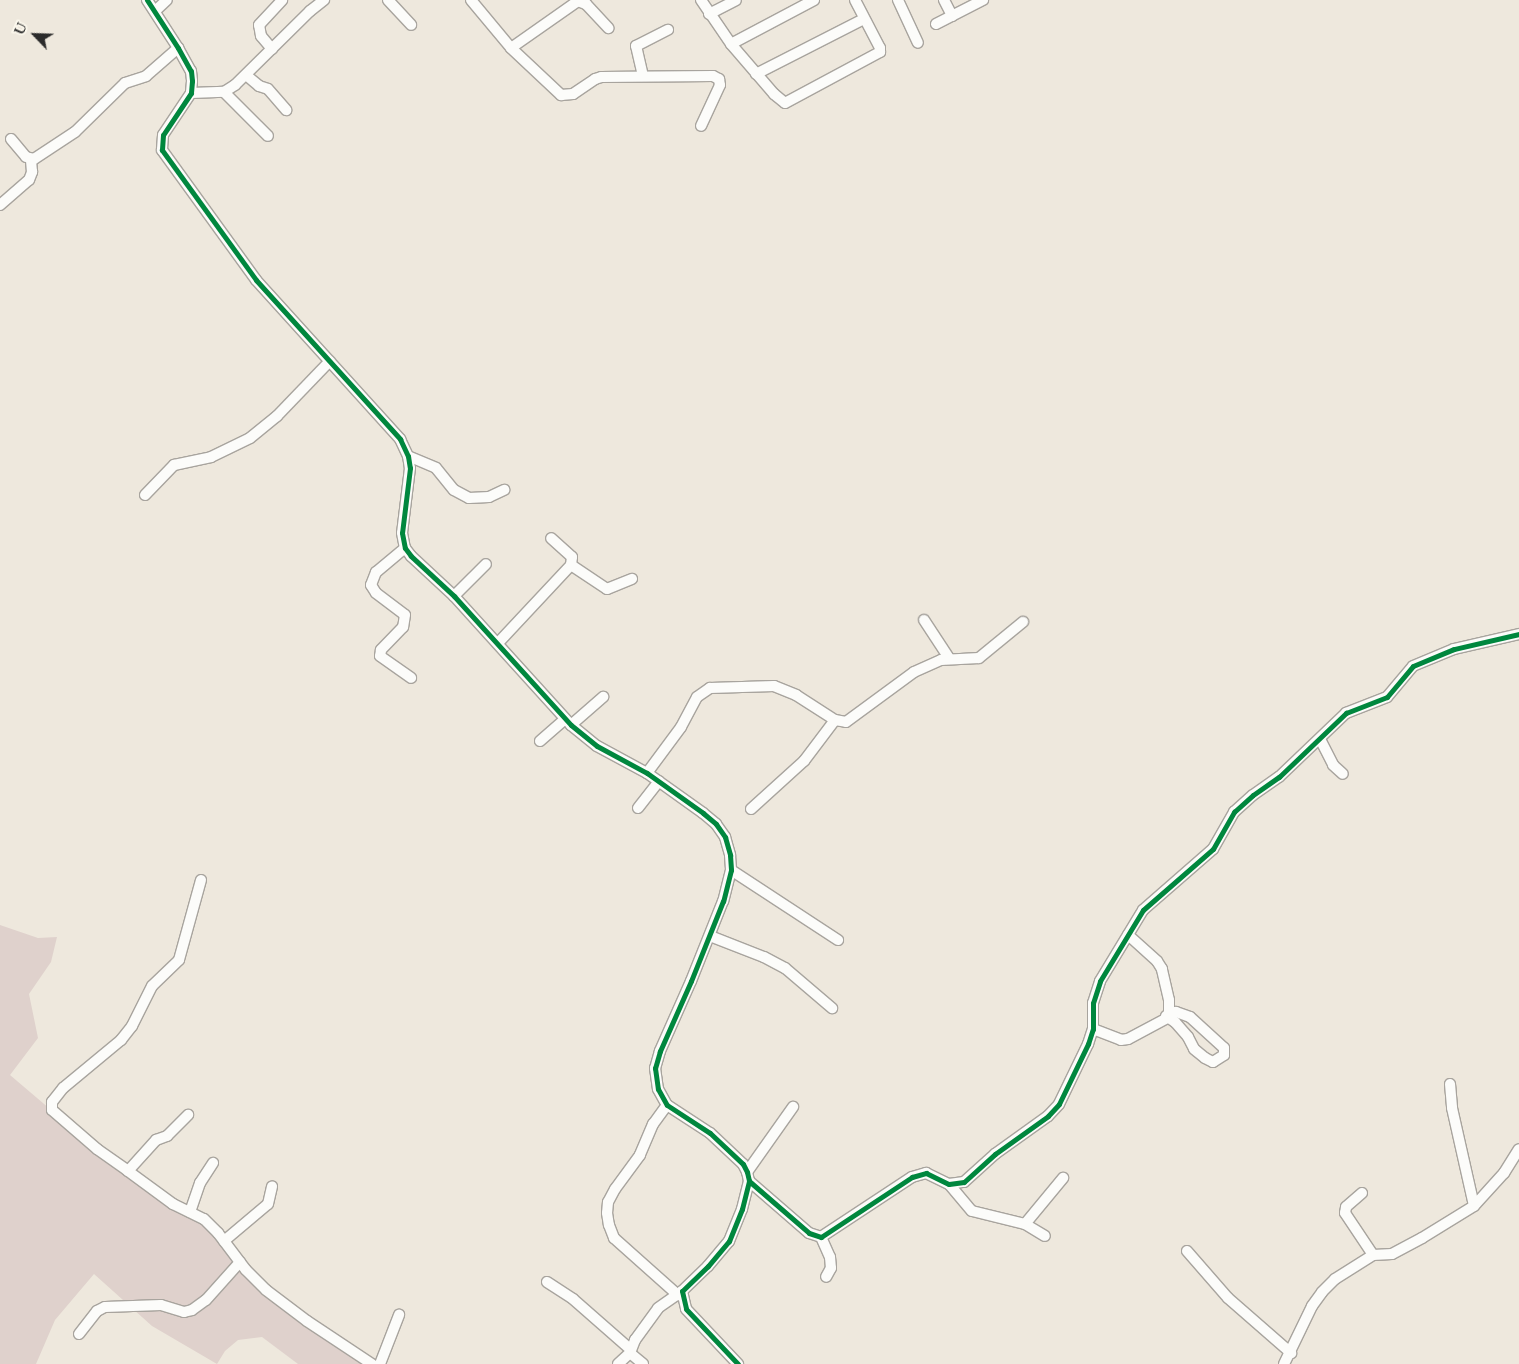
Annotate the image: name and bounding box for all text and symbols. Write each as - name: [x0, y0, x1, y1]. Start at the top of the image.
- north arrow: [10, 10, 60, 60]
- text: U: [10, 20, 32, 38]

